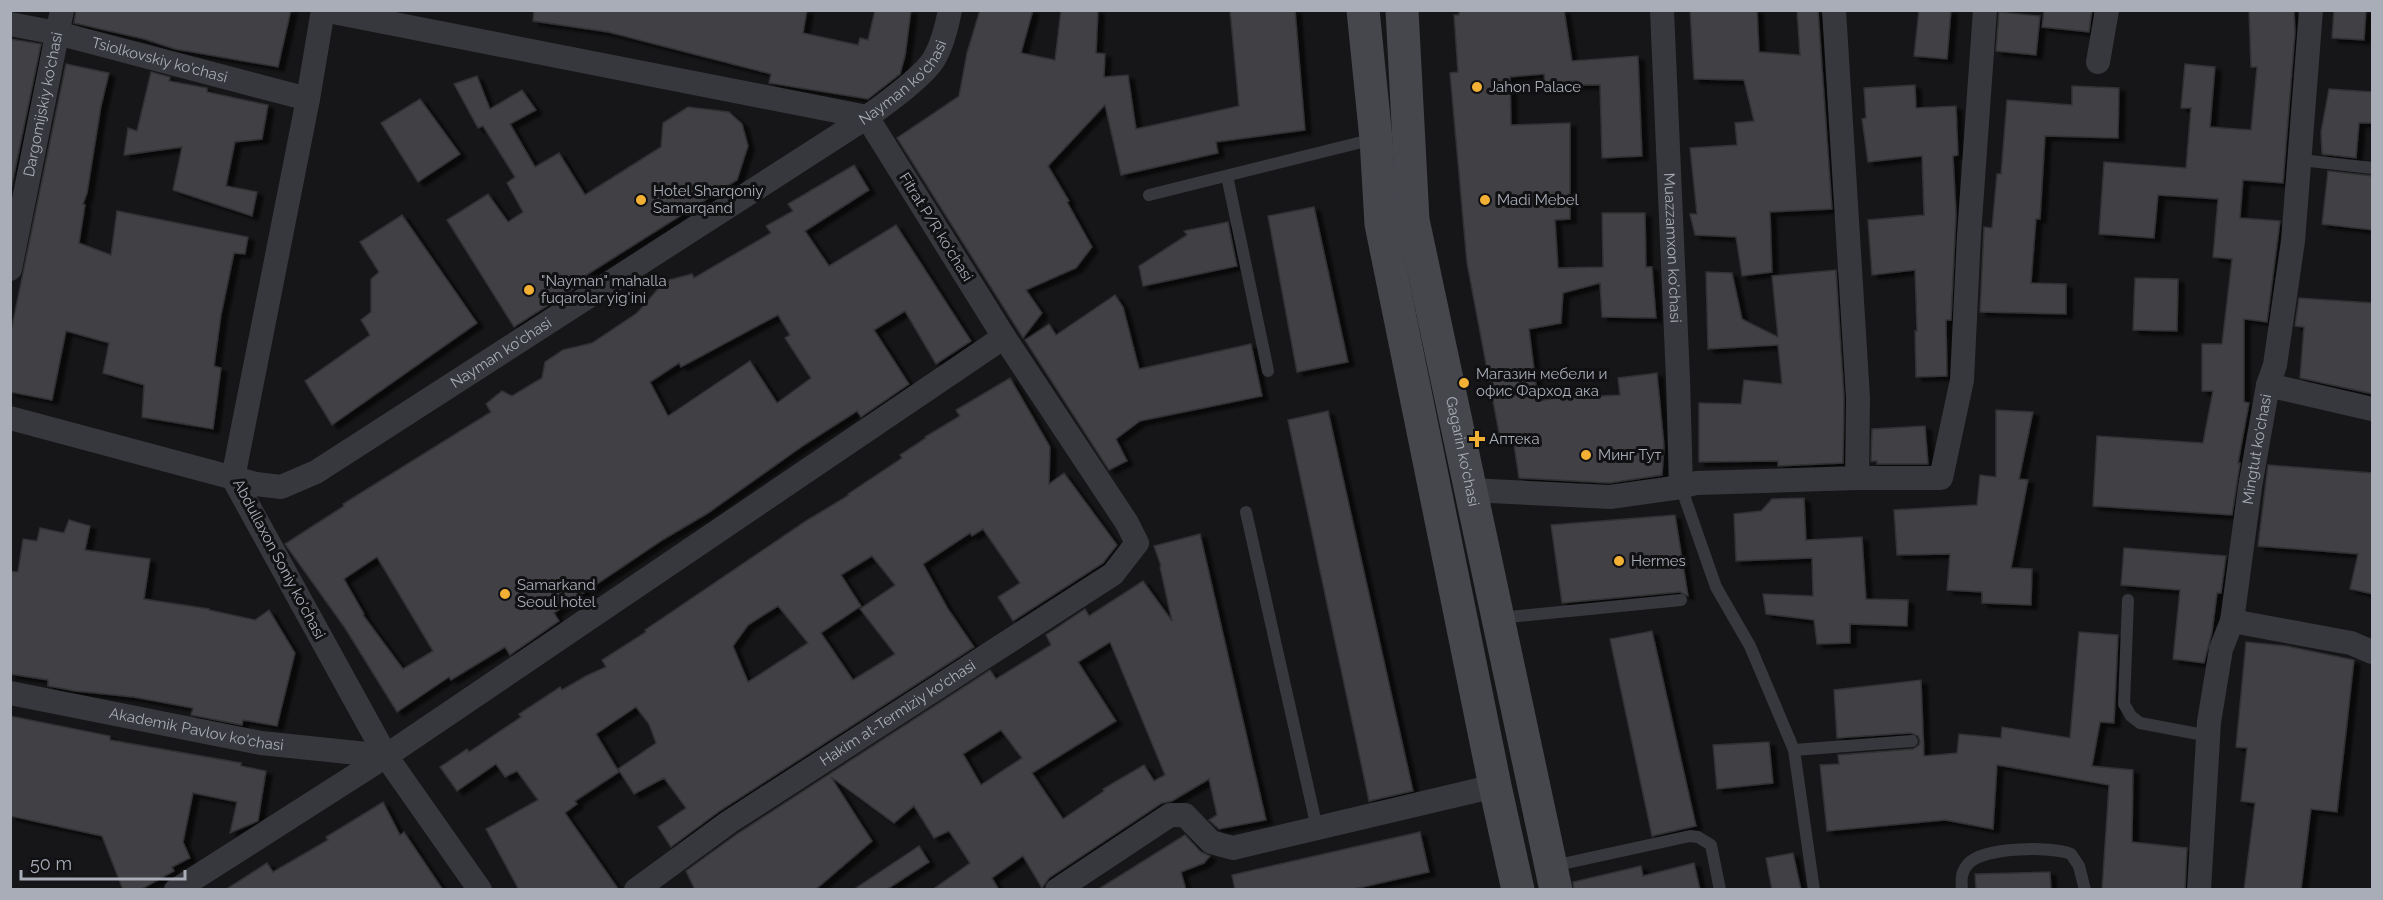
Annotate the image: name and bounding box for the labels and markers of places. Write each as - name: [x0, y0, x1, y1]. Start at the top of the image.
- place label: Jahon Palace: [1489, 78, 1581, 96]
- marker: Jahon Palace: [1470, 80, 1484, 94]
- place label: Hotel Sharqoniy Samarqand: [653, 182, 763, 217]
- place label: Madi Mebel: [1497, 191, 1580, 209]
- marker: Hotel Sharqoniy Samarqand: [634, 193, 648, 207]
- marker: Madi Mebel: [1478, 193, 1492, 207]
- place label: "Nayman" mahalla fuqarolar yig'ini: [541, 272, 667, 307]
- marker: "Nayman" mahalla fuqarolar yig'ini: [522, 283, 536, 297]
- place label: Магазин мебели и офис Фарход ака: [1476, 365, 1607, 400]
- marker: Магазин мебели и офис Фарход ака: [1457, 376, 1471, 390]
- place label: Аптека: [1489, 430, 1540, 448]
- marker: Аптека: [1470, 432, 1484, 446]
- place label: Минг Тут: [1598, 446, 1662, 464]
- marker: Минг Тут: [1579, 448, 1593, 462]
- place label: Hermes: [1631, 552, 1686, 570]
- marker: Hermes: [1612, 554, 1626, 568]
- place label: Samarkand Seoul hotel: [517, 576, 596, 611]
- marker: Samarkand Seoul hotel: [498, 587, 512, 601]

